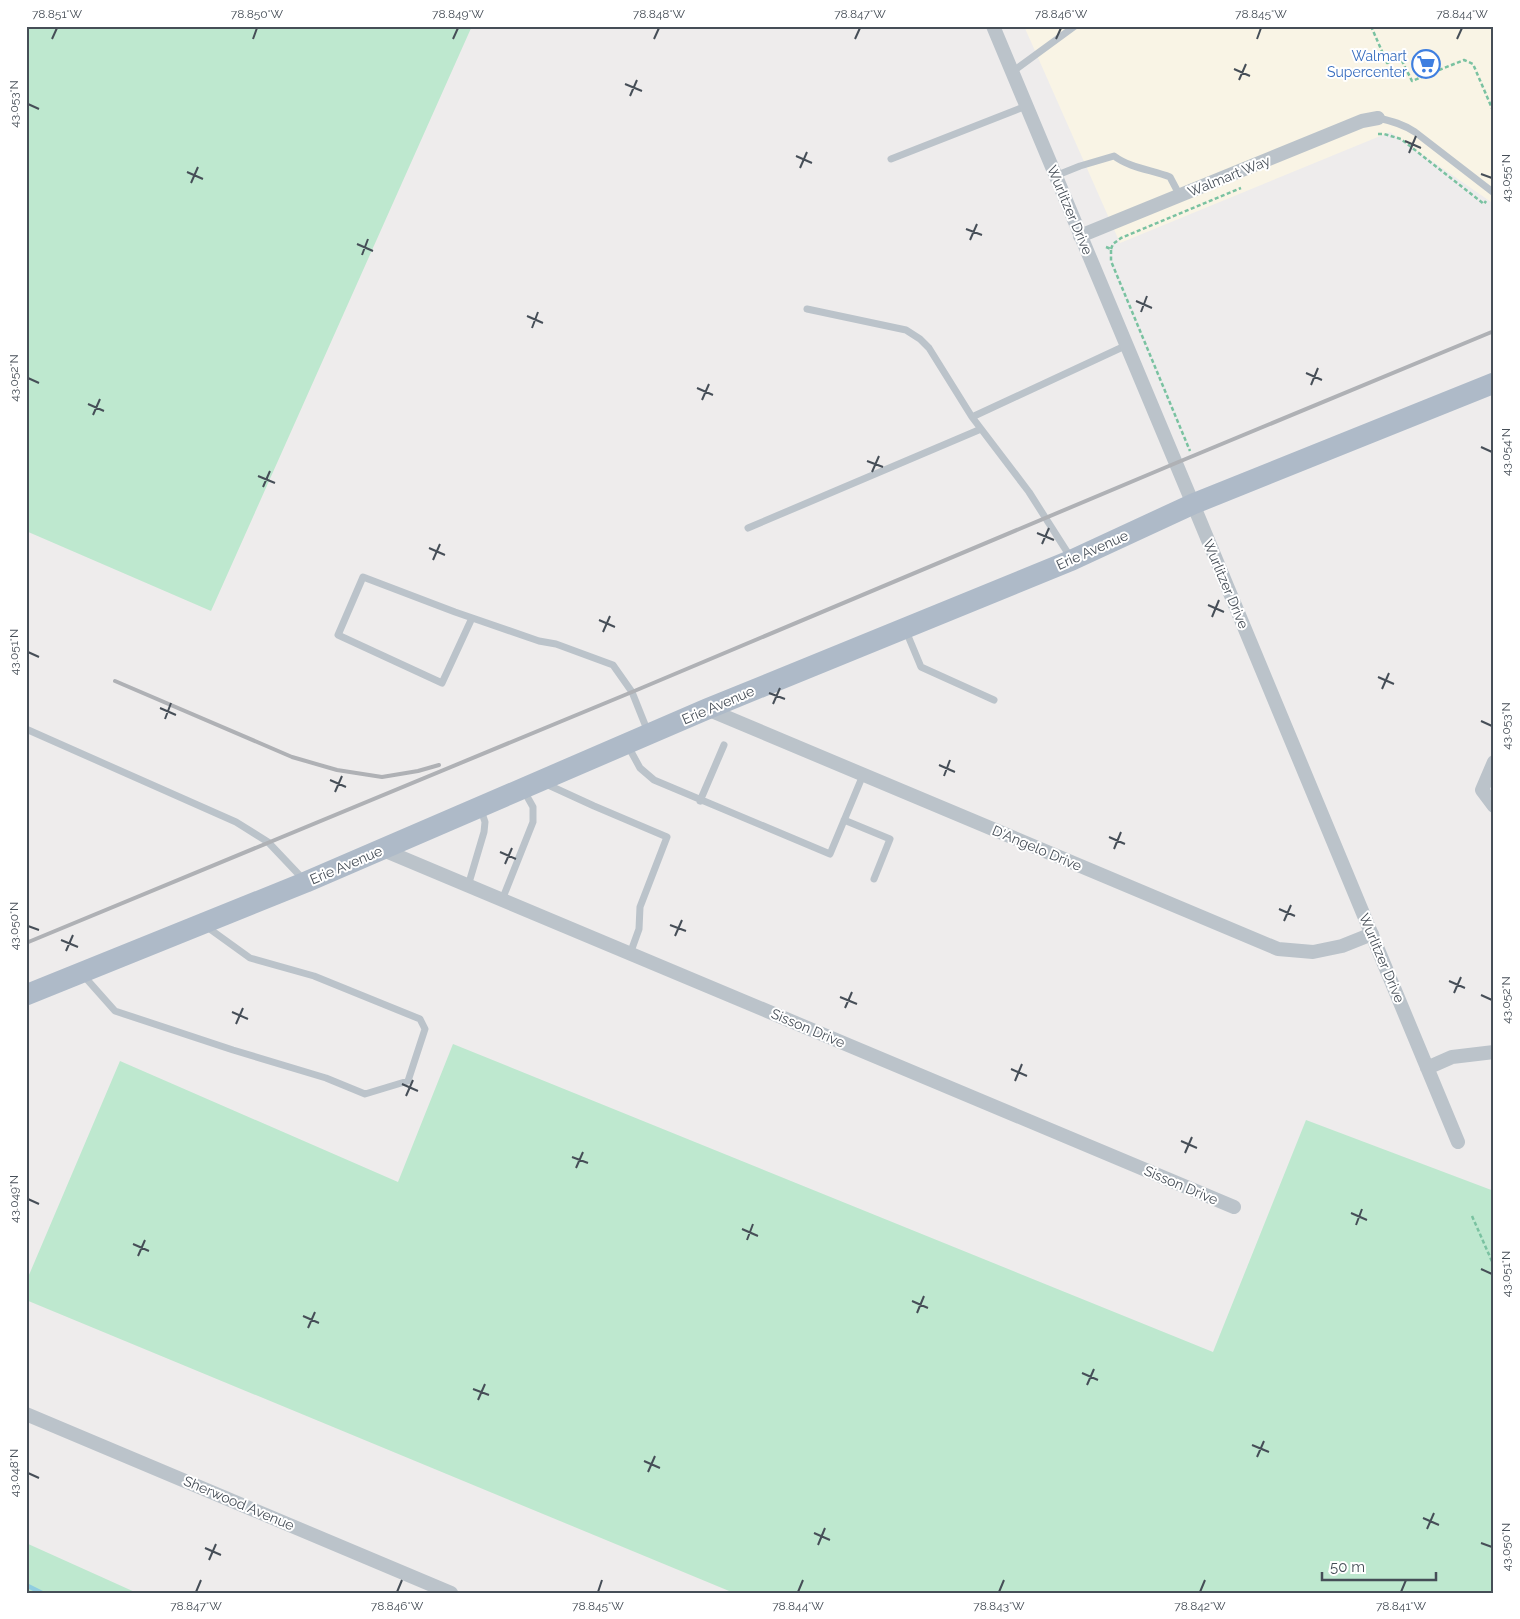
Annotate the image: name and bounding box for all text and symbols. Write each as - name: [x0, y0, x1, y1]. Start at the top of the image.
- text: 78.851°W: [32, 7, 82, 21]
- text: 78.850°W: [231, 7, 284, 21]
- text: 78.849°W: [432, 7, 484, 21]
- text: 78.848°W: [633, 7, 686, 21]
- text: 78.847°W: [834, 7, 886, 21]
- text: 78.846°W: [1035, 7, 1088, 21]
- text: 78.845°W: [1235, 7, 1287, 21]
- text: 78.844°W: [1436, 7, 1488, 21]
- place label: Walmart Supercenter: [1327, 48, 1407, 80]
- supermarket icon: Walmart Supercenter: [1411, 49, 1441, 79]
- text: 43.053°N: [7, 80, 21, 128]
- street label: Walmart Way: [1185, 152, 1273, 200]
- text: 43.055°N: [1499, 154, 1513, 202]
- street label: Wurlitzer Drive: [1044, 163, 1096, 257]
- text: 43.052°N: [7, 354, 21, 402]
- text: 43.054°N: [1499, 428, 1513, 476]
- street label: Erie Avenue: [1054, 527, 1130, 573]
- street label: Wurlitzer Drive: [1200, 537, 1252, 631]
- text: 43.051°N: [7, 629, 21, 675]
- street label: Erie Avenue: [679, 683, 757, 727]
- text: 43.053°N: [1499, 702, 1513, 750]
- street label: D'Angelo Drive: [990, 822, 1084, 874]
- street label: Erie Avenue: [307, 843, 385, 887]
- text: 43.050°N: [7, 902, 21, 950]
- street label: Wurlitzer Drive: [1356, 911, 1408, 1005]
- text: 43.052°N: [1499, 976, 1513, 1024]
- street label: Sisson Drive: [769, 1005, 847, 1051]
- street label: Sisson Drive: [1142, 1162, 1220, 1208]
- text: 43.049°N: [7, 1175, 21, 1223]
- text: 43.051°N: [1499, 1251, 1513, 1297]
- text: 43.048°N: [7, 1449, 21, 1497]
- street label: Sherwood Avenue: [181, 1472, 297, 1534]
- text: 43.050°N: [1499, 1523, 1513, 1571]
- scale bar: [1322, 1549, 1436, 1581]
- text: 50 m: [1330, 1558, 1365, 1576]
- text: 78.847°W: [170, 1599, 222, 1613]
- text: 78.846°W: [371, 1599, 424, 1613]
- text: 78.845°W: [572, 1599, 624, 1613]
- text: 78.844°W: [772, 1599, 824, 1613]
- text: 78.843°W: [973, 1599, 1025, 1613]
- text: 78.842°W: [1174, 1599, 1226, 1613]
- text: 78.841°W: [1376, 1599, 1426, 1613]

